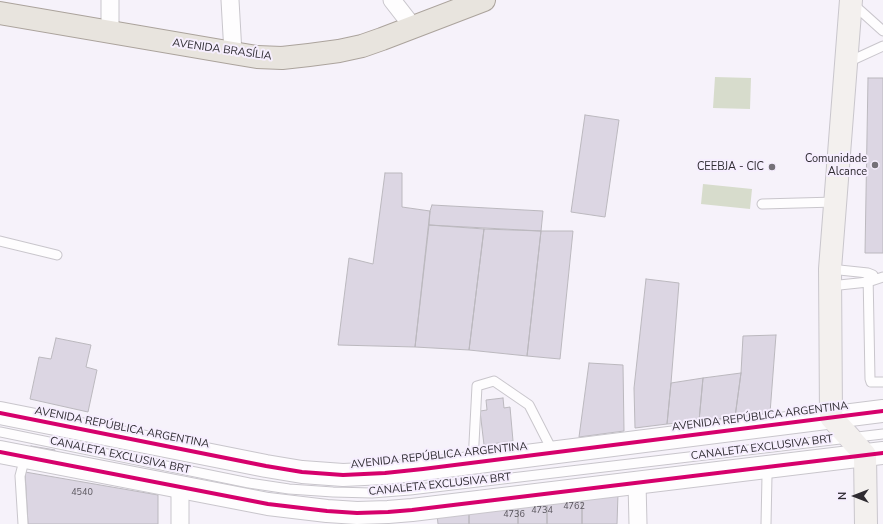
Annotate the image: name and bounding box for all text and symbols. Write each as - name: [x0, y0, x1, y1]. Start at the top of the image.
- street label: AVENIDA BRASÍLIA: [171, 36, 273, 64]
- place label: Comunidade Alcance: [805, 152, 867, 178]
- place label: CEEBJA - CIC: [697, 160, 764, 174]
- marker: Comunidade Alcance: [870, 160, 880, 170]
- marker: CEEBJA - CIC: [767, 162, 777, 172]
- street label: AVENIDA REPÚBLICA ARGENTINA: [671, 400, 849, 434]
- street label: AVENIDA REPÚBLICA ARGENTINA: [34, 405, 210, 451]
- street label: CANALETA EXCLUSIVA BRT: [690, 433, 834, 463]
- street label: CANALETA EXCLUSIVA BRT: [49, 435, 191, 477]
- street label: AVENIDA REPÚBLICA ARGENTINA: [350, 440, 528, 472]
- street label: CANALETA EXCLUSIVA BRT: [368, 471, 512, 499]
- north arrow: [835, 476, 875, 516]
- house number: 4540: [71, 488, 93, 498]
- text: N: [835, 492, 850, 500]
- house number: 4762: [563, 502, 585, 512]
- house number: 4734: [531, 506, 553, 516]
- house number: 4736: [503, 510, 525, 520]

